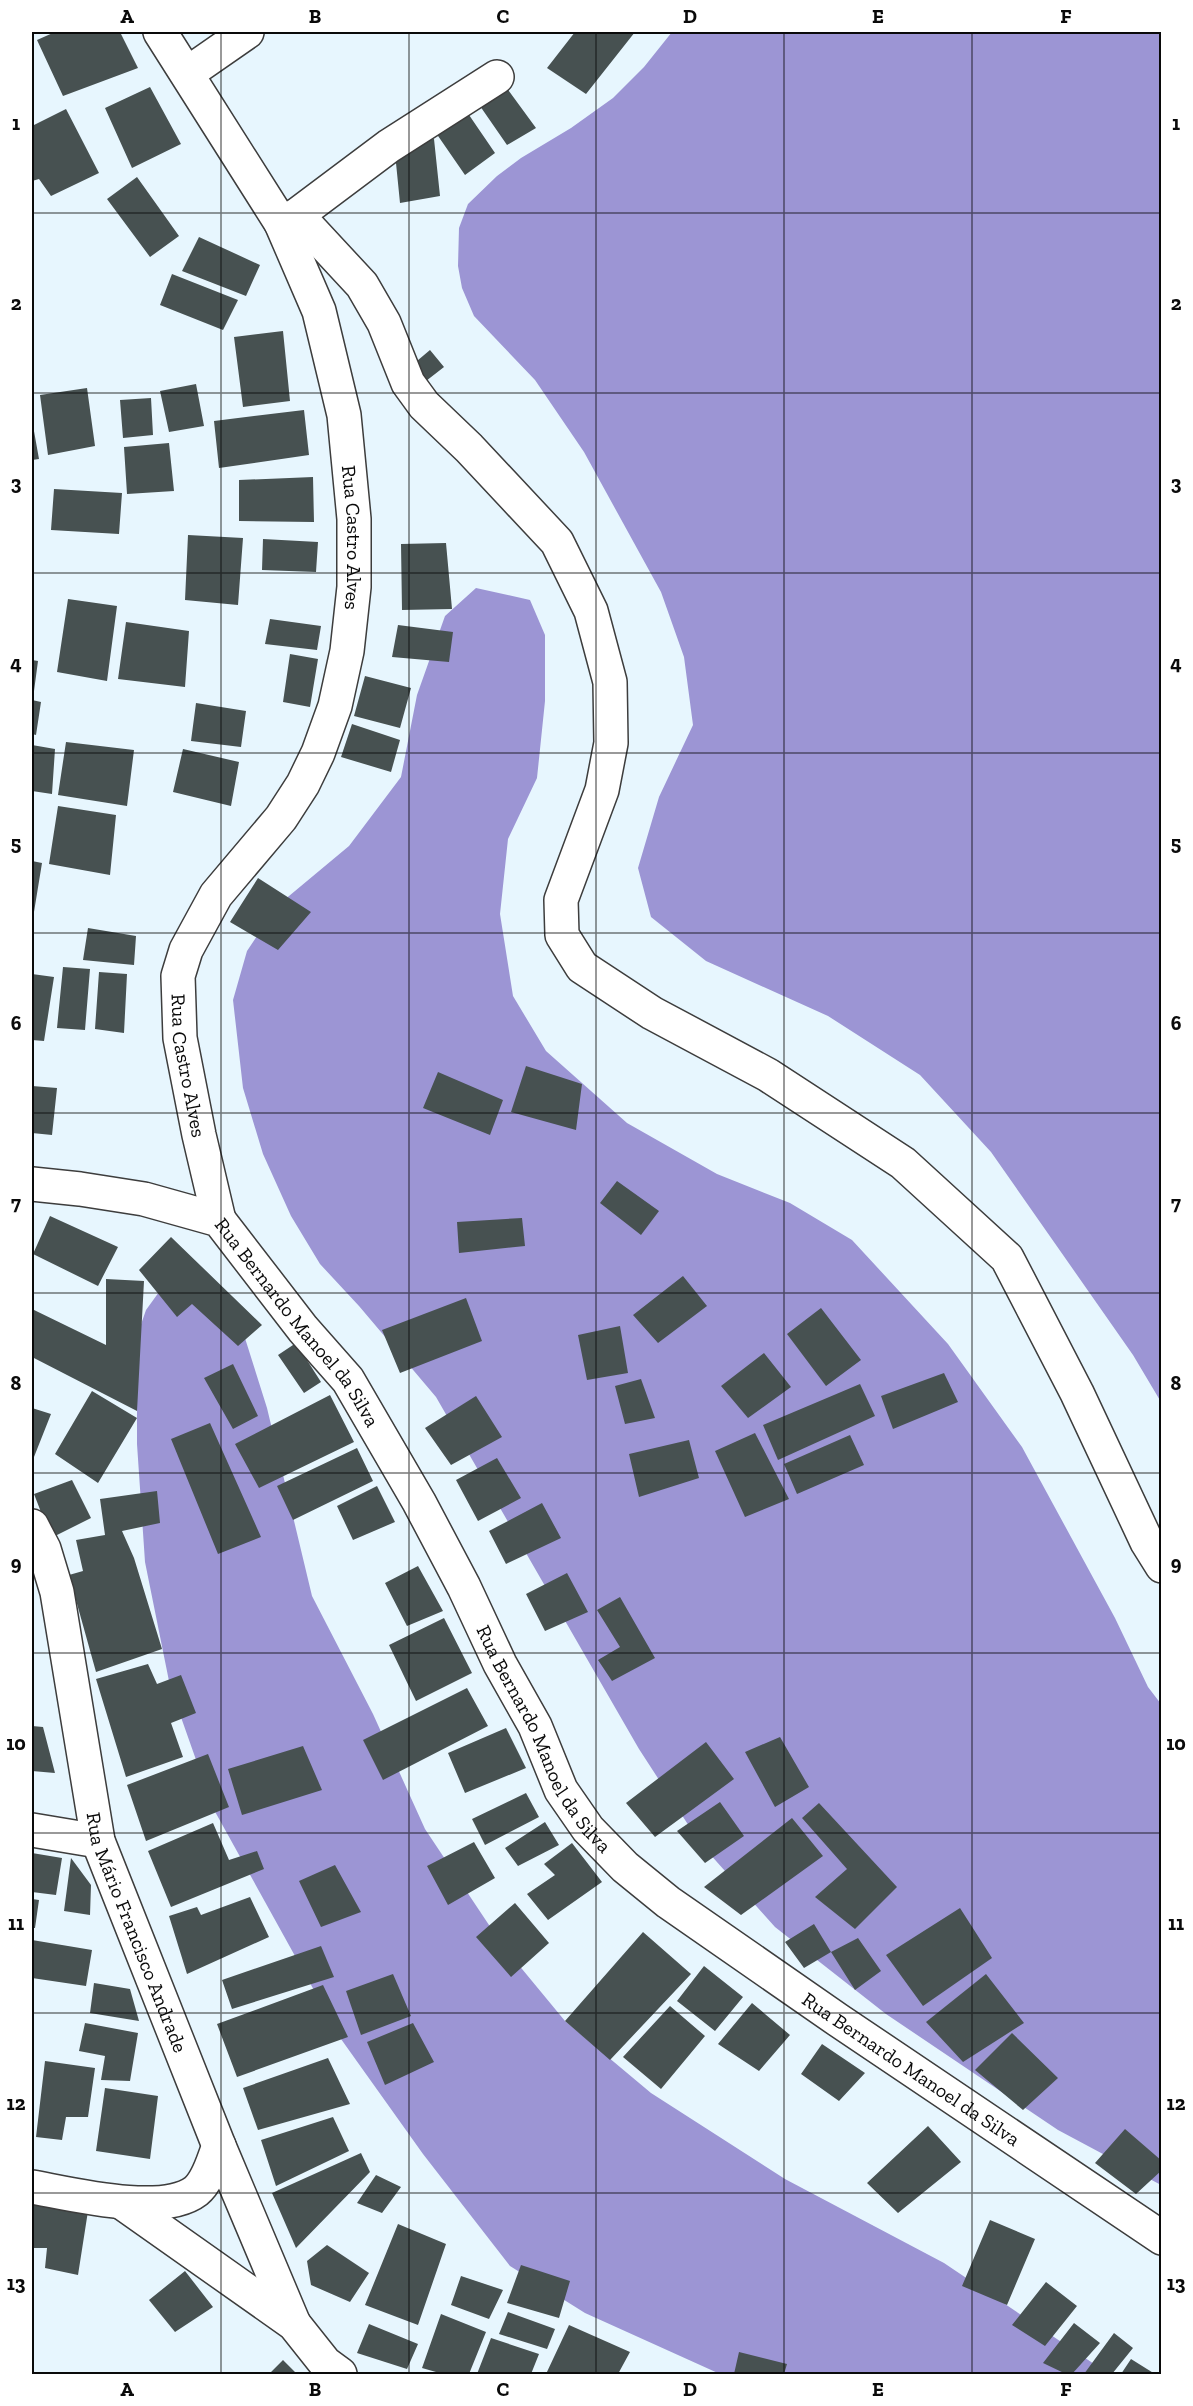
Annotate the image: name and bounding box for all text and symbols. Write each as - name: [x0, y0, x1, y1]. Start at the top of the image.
- text: A: [120, 4, 134, 28]
- text: B: [309, 4, 321, 28]
- text: C: [497, 4, 510, 28]
- text: D: [683, 4, 697, 28]
- text: E: [872, 4, 884, 28]
- text: F: [1060, 4, 1072, 28]
- text: 1: [12, 111, 20, 135]
- text: 1: [1172, 111, 1180, 135]
- text: 2: [11, 291, 22, 315]
- text: 2: [1171, 291, 1182, 315]
- street label: Rua Castro Alves: [337, 464, 366, 611]
- text: 3: [11, 471, 22, 495]
- text: 3: [1171, 471, 1182, 495]
- text: 4: [10, 651, 22, 675]
- text: 4: [1170, 651, 1182, 675]
- text: 5: [11, 831, 21, 855]
- text: 5: [1171, 831, 1181, 855]
- street label: Rua Castro Alves: [167, 993, 211, 1139]
- text: 6: [11, 1011, 22, 1035]
- text: 6: [1171, 1011, 1182, 1035]
- text: 7: [11, 1191, 21, 1215]
- text: 7: [1171, 1191, 1181, 1215]
- street label: Rua Bernardo Manoel da Silva: [210, 1213, 385, 1431]
- text: 8: [11, 1371, 22, 1395]
- text: 8: [1171, 1371, 1182, 1395]
- text: 9: [11, 1551, 22, 1575]
- text: 9: [1171, 1551, 1182, 1575]
- street label: Rua Bernardo Manoel da Silva: [471, 1621, 617, 1858]
- text: 10: [6, 1731, 26, 1755]
- text: 10: [1166, 1731, 1186, 1755]
- street label: Rua Mário Francisco Andrade: [81, 1810, 193, 2056]
- text: 11: [8, 1911, 24, 1935]
- text: 11: [1168, 1911, 1184, 1935]
- street label: Rua Bernardo Manoel da Silva: [798, 1987, 1025, 2151]
- text: 12: [7, 2091, 26, 2115]
- text: 12: [1167, 2091, 1186, 2115]
- text: 13: [7, 2271, 26, 2295]
- text: 13: [1167, 2271, 1186, 2295]
- text: A: [120, 2377, 134, 2401]
- text: B: [309, 2377, 321, 2401]
- text: C: [497, 2377, 510, 2401]
- text: D: [683, 2377, 697, 2401]
- text: E: [872, 2377, 884, 2401]
- text: F: [1060, 2377, 1072, 2401]

